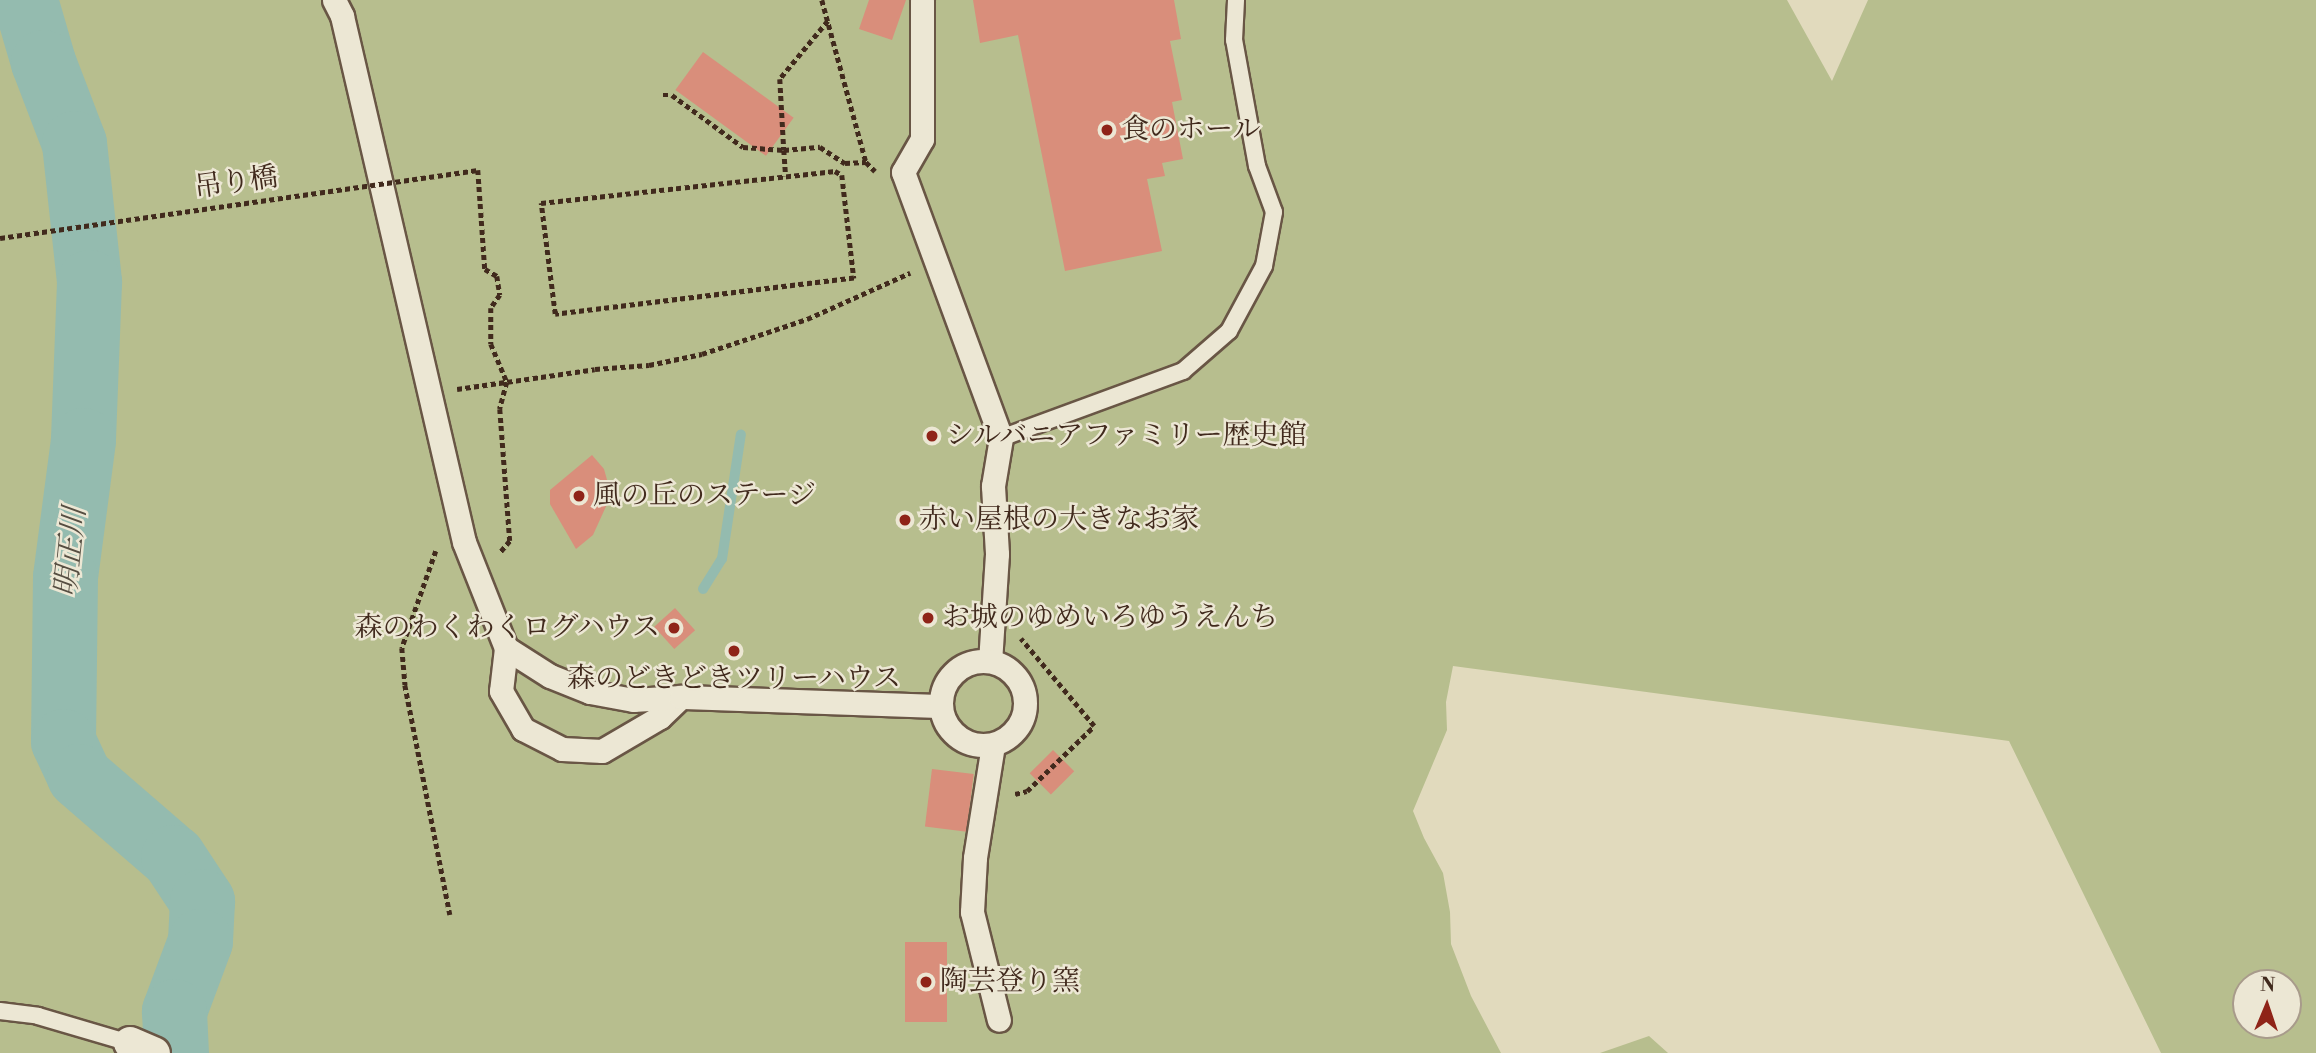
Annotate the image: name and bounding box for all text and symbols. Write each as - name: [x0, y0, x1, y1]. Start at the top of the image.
- place label: 食のホール: [1121, 113, 1261, 147]
- marker: 食のホール: [1099, 122, 1115, 138]
- street label: 吊り橋: [192, 161, 280, 205]
- place label: シルバニアファミリー歴史館: [946, 419, 1310, 453]
- marker: シルバニアファミリー歴史館: [924, 428, 940, 444]
- place label: 風の丘のステージ: [593, 479, 817, 513]
- marker: 風の丘のステージ: [571, 488, 587, 504]
- place label: 赤い屋根の大きなお家: [919, 503, 1199, 537]
- water label: 明正川: [48, 505, 94, 599]
- marker: 赤い屋根の大きなお家: [897, 512, 913, 528]
- place label: お城のゆめいろゆうえんち: [942, 601, 1278, 635]
- marker: お城のゆめいろゆうえんち: [920, 610, 936, 626]
- place label: 森のわくわくログハウス: [352, 611, 660, 645]
- marker: 森のわくわくログハウス: [666, 620, 682, 636]
- marker: 森のどきどきツリーハウス: [726, 643, 742, 659]
- place label: 森のどきどきツリーハウス: [566, 662, 902, 696]
- place label: 陶芸登り窯: [940, 965, 1080, 999]
- north arrow: [2232, 969, 2302, 1039]
- text: N: [2260, 973, 2276, 997]
- marker: 陶芸登り窯: [918, 974, 934, 990]

